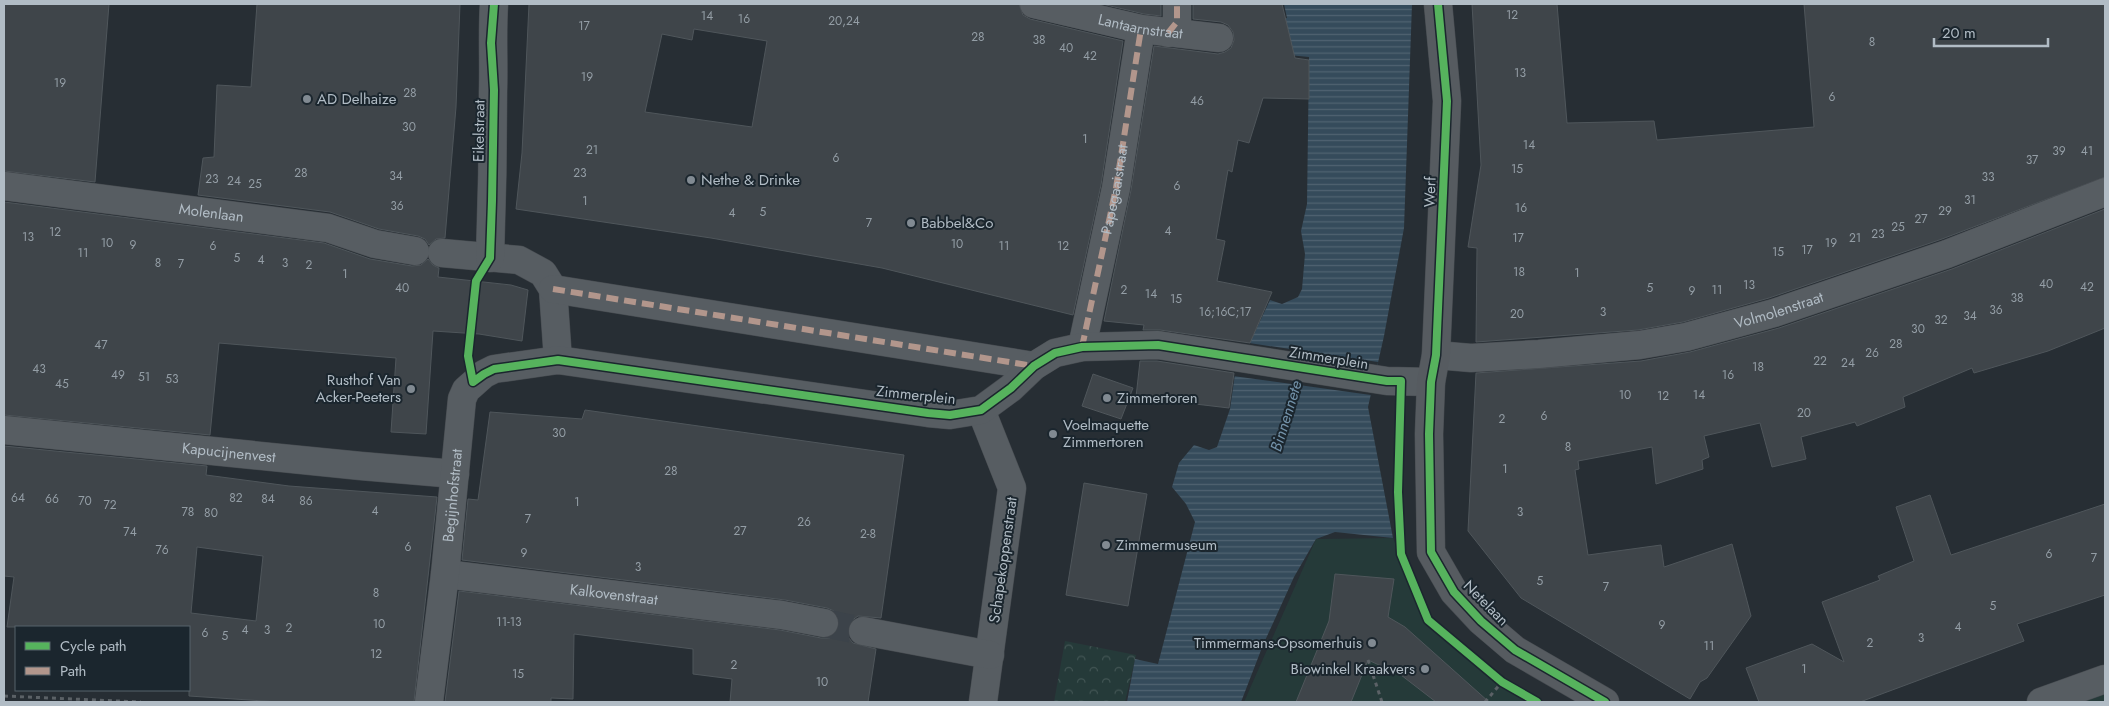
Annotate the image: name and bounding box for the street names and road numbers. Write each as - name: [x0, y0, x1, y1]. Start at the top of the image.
- street label: Lantaarnstraat: [1096, 8, 1184, 45]
- street label: Eikelstraat: [467, 99, 491, 162]
- street label: Papegaaistraat: [1095, 143, 1134, 236]
- street label: Werf: [1418, 176, 1442, 208]
- street label: Molenlaan: [178, 198, 245, 228]
- street label: Volmolenstraat: [1732, 286, 1827, 334]
- street label: Zimmerplein: [1288, 341, 1370, 375]
- street label: Zimmerplein: [875, 380, 957, 410]
- street label: Kapucijnenvest: [181, 437, 277, 468]
- street label: Begijnhofstraat: [437, 447, 468, 543]
- street label: Schapekoppenstraat: [983, 495, 1023, 624]
- street label: Netelaan: [1458, 575, 1514, 631]
- street label: Kalkovenstraat: [569, 578, 659, 611]

